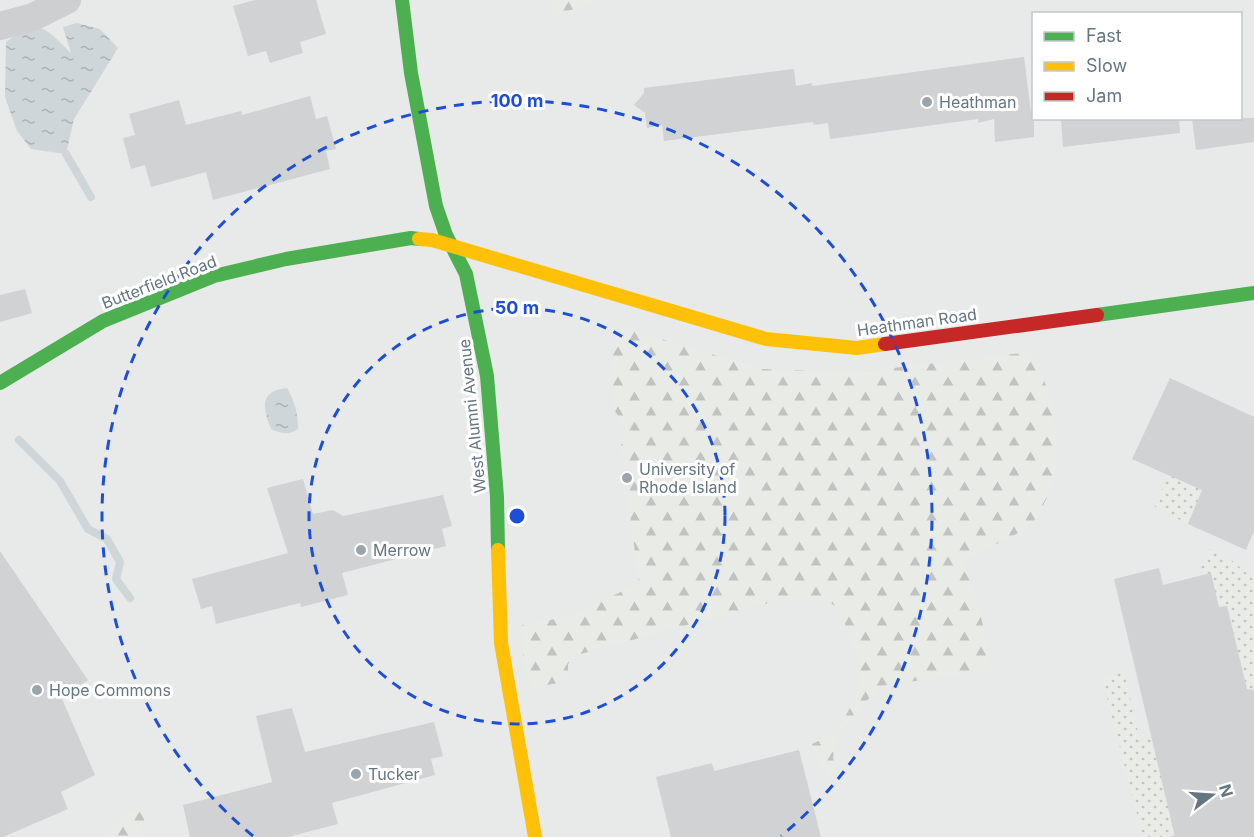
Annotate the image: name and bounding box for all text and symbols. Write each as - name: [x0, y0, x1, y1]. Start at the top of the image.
- legend: [1032, 12, 1242, 120]
- text: Fast: [1086, 25, 1122, 46]
- text: Slow: [1086, 55, 1127, 76]
- text: Jam: [1086, 85, 1122, 106]
- text: 100 m: [491, 90, 543, 111]
- place label: Heathman: [939, 92, 1017, 112]
- marker: Heathman: [920, 95, 934, 109]
- street label: Butterfield Road: [99, 251, 219, 313]
- text: 50 m: [495, 297, 539, 318]
- street label: Heathman Road: [856, 304, 978, 340]
- street label: West Alumni Avenue: [454, 338, 490, 494]
- place label: University of Rhode Island: [639, 459, 737, 497]
- marker: University of Rhode Island: [620, 471, 634, 485]
- centre of rings: [507, 506, 527, 526]
- place label: Merrow: [373, 540, 431, 560]
- marker: Merrow: [354, 543, 368, 557]
- place label: Hope Commons: [49, 680, 171, 700]
- marker: Hope Commons: [30, 683, 44, 697]
- place label: Tucker: [368, 764, 420, 784]
- north arrow: [1182, 765, 1242, 825]
- marker: Tucker: [349, 767, 363, 781]
- text: N: [1215, 782, 1238, 799]

